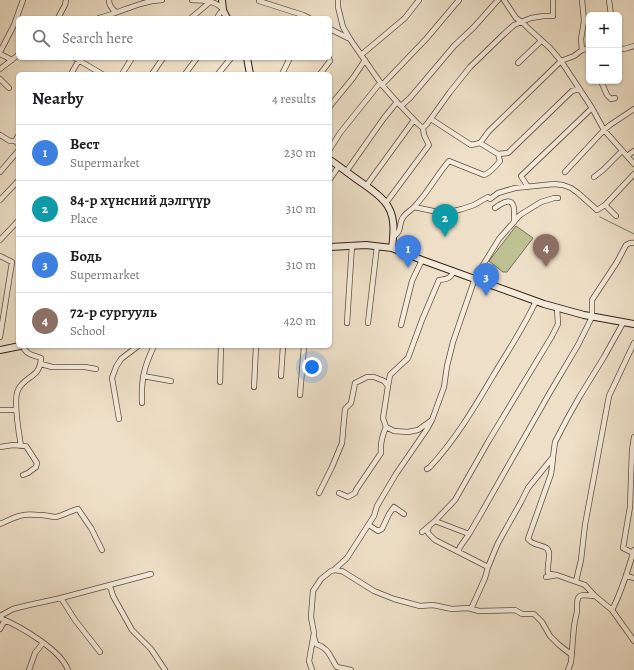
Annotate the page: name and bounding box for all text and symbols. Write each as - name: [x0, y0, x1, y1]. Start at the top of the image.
- map controls: [586, 12, 622, 84]
- button: +: [586, 12, 622, 48]
- search box: [16, 16, 332, 60]
- icon: search: [30, 27, 52, 49]
- text: Search here: [62, 28, 133, 48]
- button: −: [586, 48, 622, 84]
- text: Nearby: [32, 87, 83, 110]
- text: 4 results: [272, 90, 316, 107]
- text: Вест: [70, 134, 100, 154]
- text: 1: [43, 144, 47, 161]
- text: 230 m: [284, 144, 316, 161]
- text: Supermarket: [70, 154, 140, 171]
- text: 84-р хүнсний дэлгүүр: [70, 190, 211, 210]
- text: 2: [42, 200, 48, 217]
- text: 310 m: [286, 200, 316, 217]
- pin: 2: [432, 204, 458, 237]
- text: Place: [70, 210, 98, 227]
- pin: 4: [533, 234, 559, 267]
- pin: 1: [395, 235, 421, 268]
- text: Бодь: [70, 246, 102, 266]
- text: 3: [42, 256, 48, 273]
- text: 310 m: [286, 256, 316, 273]
- pin: 3: [473, 263, 499, 296]
- text: Supermarket: [70, 266, 140, 283]
- text: 72-р сургууль: [70, 302, 157, 322]
- text: 4: [42, 312, 48, 329]
- text: 420 m: [284, 312, 316, 329]
- text: School: [70, 322, 105, 339]
- your location: [302, 357, 322, 377]

